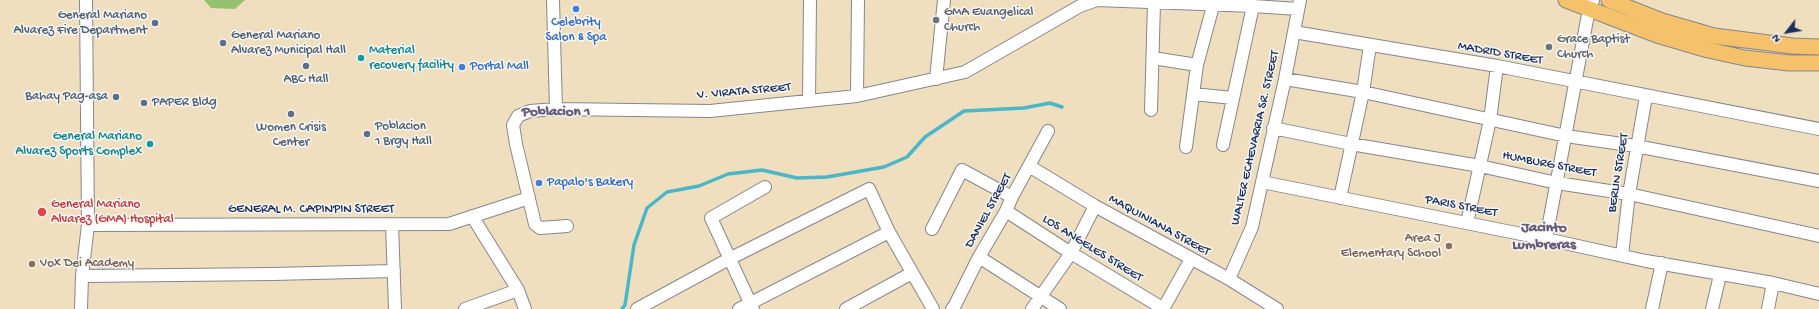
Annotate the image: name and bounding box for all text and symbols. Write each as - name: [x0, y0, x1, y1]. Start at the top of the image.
- marker: Celebrity Salon & Spa: [571, 4, 581, 14]
- place label: GMA Evangelical Church: [944, 5, 1033, 36]
- place label: General Mariano Alvarez Fire Department: [13, 8, 147, 39]
- north arrow: [1767, 12, 1807, 52]
- place label: Celebrity Salon & Spa: [546, 15, 606, 46]
- marker: GMA Evangelical Church: [931, 15, 941, 25]
- marker: General Mariano Alvarez Fire Department: [150, 18, 160, 28]
- place label: General Mariano Alvarez Municipal Hall: [231, 28, 346, 59]
- place label: Grace Baptist Church: [1557, 32, 1630, 63]
- text: N: [1770, 32, 1784, 44]
- marker: General Mariano Alvarez Municipal Hall: [218, 38, 228, 48]
- street label: MADRID STREET: [1456, 39, 1544, 69]
- marker: Grace Baptist Church: [1544, 42, 1554, 52]
- place label: Material recovery facility: [369, 43, 454, 74]
- street label: WALTER ECHEVARRIA SR. STREET: [1228, 49, 1284, 227]
- marker: Material recovery facility: [356, 53, 366, 63]
- place label: Portal Mall: [470, 59, 529, 75]
- marker: ABC Hall: [301, 61, 311, 71]
- marker: Portal Mall: [457, 62, 467, 72]
- place label: ABC Hall: [284, 72, 328, 88]
- street label: V. VIRATA STREET: [696, 80, 792, 104]
- place label: Bahay Pag-asa: [25, 89, 108, 105]
- marker: Bahay Pag-asa: [111, 92, 121, 102]
- place label: PAPER Bldg: [152, 95, 217, 111]
- marker: PAPER Bldg: [139, 98, 149, 108]
- district label: Poblacion 1: [522, 104, 590, 122]
- marker: Women Crisis Center: [286, 109, 296, 119]
- place label: Poblacion 1 Brgy Hall: [375, 119, 432, 150]
- place label: Women Crisis Center: [256, 120, 326, 151]
- place label: General Mariano Alvarez Sports Complex: [16, 129, 142, 160]
- marker: Poblacion 1 Brgy Hall: [362, 129, 372, 139]
- street label: BERLIN STREET: [1605, 132, 1633, 214]
- marker: General Mariano Alvarez Sports Complex: [145, 139, 155, 149]
- street label: HUMBURG STREET: [1501, 148, 1597, 182]
- street label: DANIEL STREET: [962, 171, 1016, 251]
- place label: Papalo's Bakery: [547, 175, 633, 191]
- marker: Papalo's Bakery: [534, 178, 544, 188]
- street label: MAQUINIANA STREET: [1106, 192, 1212, 260]
- street label: PARIS STREET: [1424, 192, 1498, 222]
- place label: General Mariano Alvarez (GMA) Hospital: [51, 197, 173, 228]
- street label: GENERAL M. CAPINPIN STREET: [228, 202, 394, 218]
- marker: General Mariano Alvarez (GMA) Hospital: [36, 206, 48, 218]
- street label: LOS ANGELES STREET: [1039, 212, 1145, 286]
- district label: Jacinto Lumbreras: [1512, 220, 1576, 255]
- place label: Area J Elementary School: [1341, 231, 1441, 262]
- marker: Area J Elementary School: [1444, 241, 1454, 251]
- place label: Vox Dei Academy: [40, 256, 134, 272]
- marker: Vox Dei Academy: [27, 259, 37, 269]

